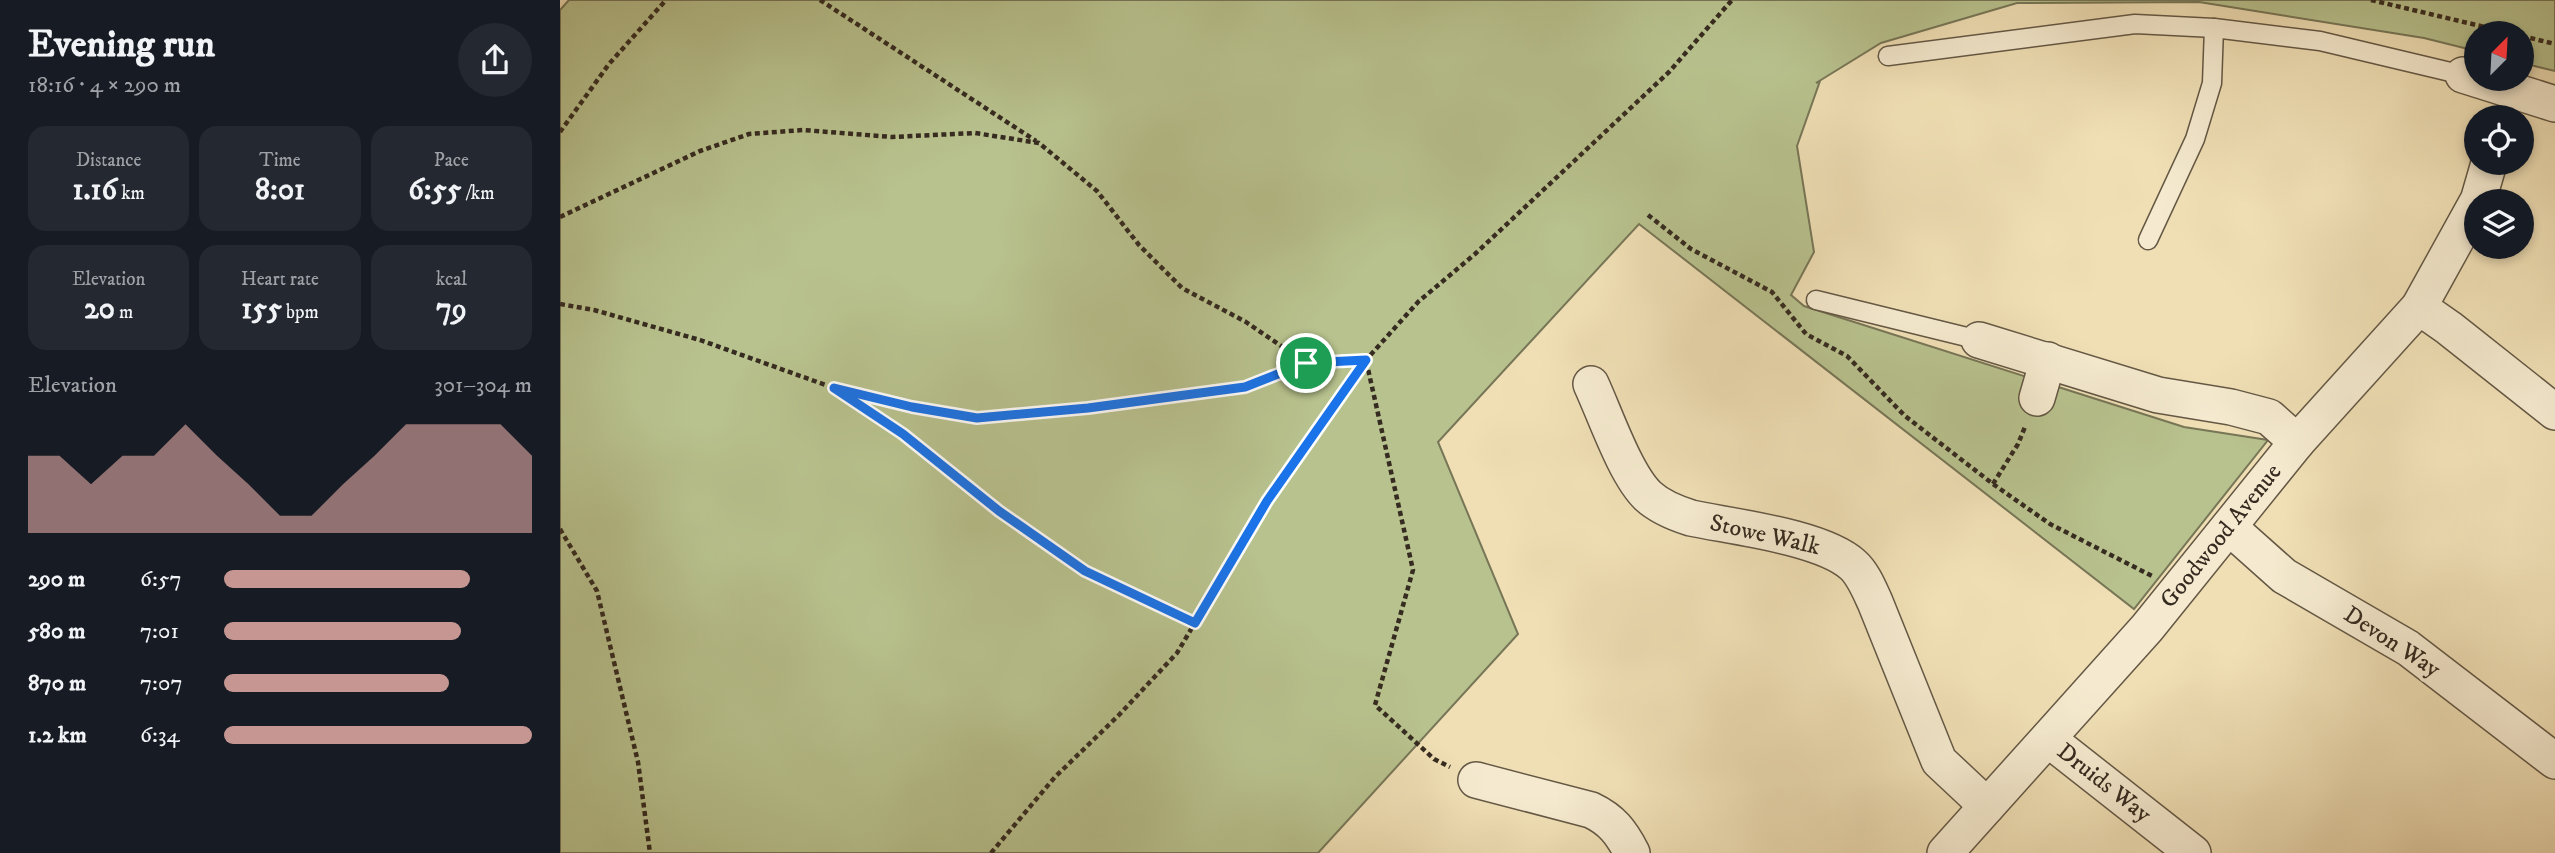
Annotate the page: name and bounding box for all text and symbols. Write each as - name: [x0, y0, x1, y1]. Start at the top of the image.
- text: Evening run: [28, 21, 215, 69]
- north arrow: [2464, 21, 2534, 91]
- map controls: [2464, 21, 2534, 259]
- button: share: [458, 23, 532, 97]
- text: 18:16 · 4 × 290 m: [28, 71, 181, 100]
- button: locate: [2464, 105, 2534, 175]
- text: Distance: [76, 149, 141, 172]
- text: Time: [259, 149, 301, 172]
- text: Pace: [434, 149, 469, 172]
- text: 1.16: [72, 172, 117, 209]
- text: 8:01: [255, 172, 305, 209]
- text: 6:55: [408, 172, 461, 209]
- text: km: [117, 182, 145, 205]
- text: /km: [461, 182, 494, 205]
- button: layers: [2464, 189, 2534, 259]
- text: Elevation: [72, 268, 145, 291]
- text: Heart rate: [241, 268, 319, 291]
- text: kcal: [436, 268, 467, 291]
- text: 20: [84, 291, 115, 328]
- text: 155: [241, 291, 282, 328]
- text: 79: [436, 291, 467, 328]
- text: m: [115, 301, 133, 324]
- text: bpm: [282, 301, 319, 324]
- pin: [1276, 333, 1336, 393]
- icon: arrive: [1287, 344, 1325, 382]
- text: Elevation: [28, 371, 117, 400]
- text: 301–304 m: [434, 371, 532, 400]
- street label: Goodwood Avenue: [2154, 458, 2288, 614]
- street label: Stowe Walk: [1707, 508, 1823, 562]
- text: 290 m: [28, 565, 85, 594]
- text: 6:57: [140, 565, 182, 594]
- street label: Devon Way: [2338, 600, 2447, 685]
- text: 580 m: [28, 617, 85, 646]
- text: 7:01: [140, 617, 179, 646]
- text: 870 m: [28, 669, 86, 698]
- text: 7:07: [140, 669, 183, 698]
- text: 1.2 km: [28, 721, 87, 750]
- text: 6:34: [140, 721, 180, 750]
- street label: Druids Way: [2051, 737, 2158, 830]

